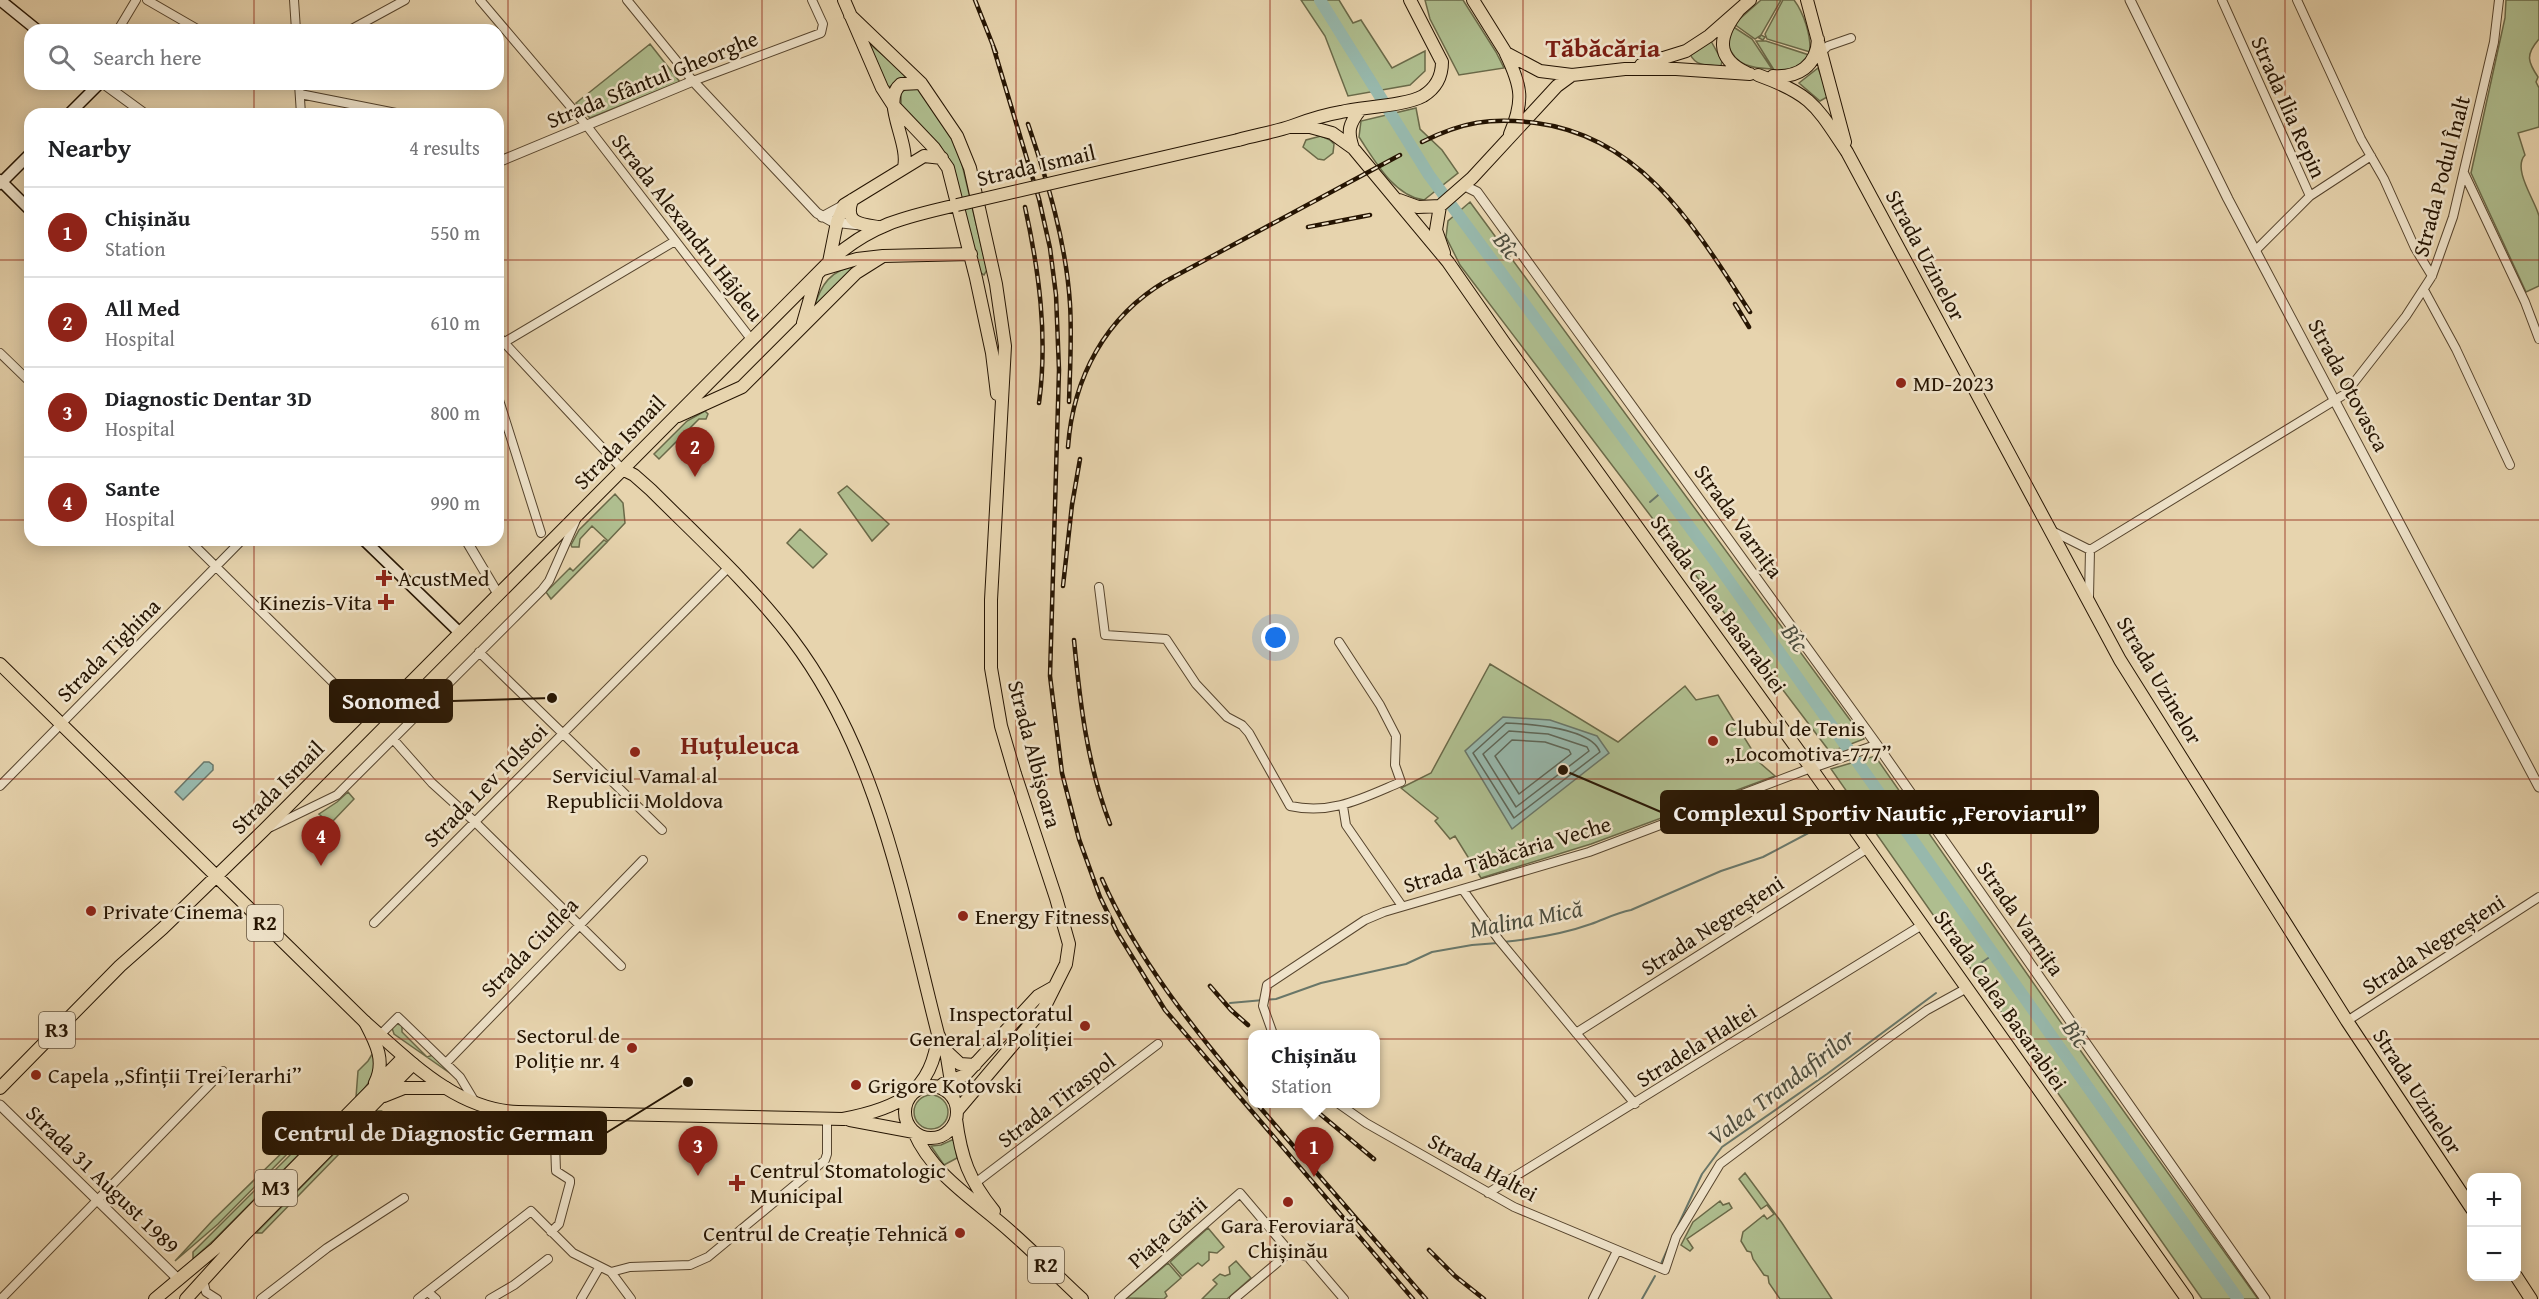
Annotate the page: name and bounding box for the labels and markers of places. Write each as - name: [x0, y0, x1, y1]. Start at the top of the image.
- place label: MD-2023: [1913, 367, 1994, 399]
- marker: MD-2023: [1894, 376, 1908, 390]
- pin: 2: [676, 428, 714, 477]
- place label: AcustMed: [398, 562, 490, 594]
- marker: AcustMed: [375, 569, 393, 587]
- place label: Kinezis-Vita: [259, 586, 373, 618]
- marker: Kinezis-Vita: [377, 593, 395, 611]
- callout: Sonomed: [330, 680, 452, 722]
- place label: Clubul de Tenis „Locomotiva-777”: [1725, 712, 1892, 769]
- marker: Clubul de Tenis „Locomotiva-777”: [1706, 734, 1720, 748]
- marker: Serviciul Vamal al Republicii Moldova: [628, 745, 642, 759]
- place label: Serviciul Vamal al Republicii Moldova: [547, 759, 724, 816]
- callout: Complexul Sportiv Nautic „Feroviarul”: [1661, 791, 2098, 833]
- pin: 4: [302, 816, 340, 866]
- place label: Private Cinema: [103, 895, 244, 927]
- place label: Energy Fitness: [975, 900, 1109, 932]
- marker: Private Cinema: [84, 904, 98, 918]
- marker: Energy Fitness: [956, 909, 970, 923]
- place label: Inspectoratul General al Poliției: [909, 997, 1073, 1054]
- place label: Sectorul de Poliție nr. 4: [515, 1019, 620, 1076]
- marker: Inspectoratul General al Poliției: [1078, 1019, 1092, 1033]
- marker: Sectorul de Poliție nr. 4: [625, 1041, 639, 1055]
- place label: Capela „Sfinții Trei Ierarhi”: [48, 1059, 302, 1091]
- marker: Capela „Sfinții Trei Ierarhi”: [29, 1068, 43, 1082]
- place label: Grigore Kotovski: [868, 1069, 1022, 1101]
- marker: Grigore Kotovski: [849, 1078, 863, 1092]
- callout: Centrul de Diagnostic German: [263, 1112, 606, 1154]
- pin: 3: [678, 1126, 718, 1176]
- pin: 1: [1294, 1128, 1334, 1177]
- place label: Centrul Stomatologic Municipal: [750, 1154, 946, 1211]
- marker: Centrul Stomatologic Municipal: [728, 1174, 746, 1192]
- marker: Gara Feroviară Chișinău: [1281, 1195, 1295, 1209]
- place label: Gara Feroviară Chișinău: [1221, 1209, 1356, 1266]
- place label: Centrul de Creație Tehnică: [703, 1217, 949, 1249]
- marker: Centrul de Creație Tehnică: [953, 1226, 967, 1240]

